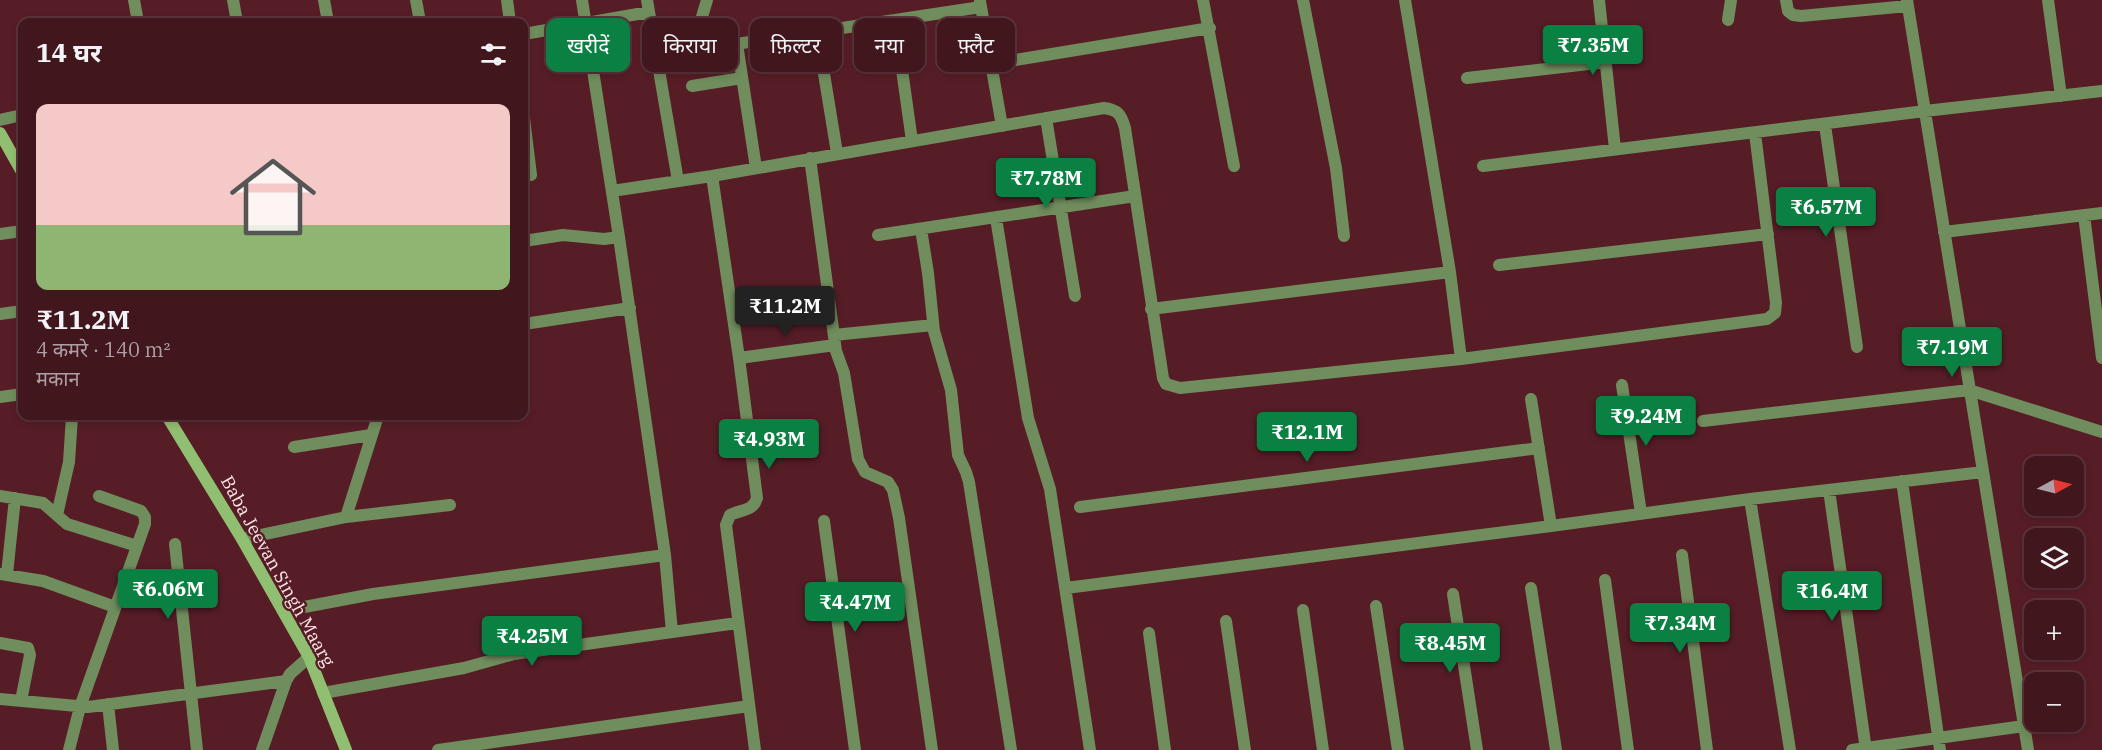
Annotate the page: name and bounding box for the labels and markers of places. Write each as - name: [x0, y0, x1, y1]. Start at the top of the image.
- pin: ₹7.35M: [1544, 25, 1642, 76]
- pin: ₹7.78M: [997, 158, 1095, 209]
- pin: ₹6.57M: [1777, 187, 1875, 238]
- pin: ₹11.2M: [736, 286, 834, 337]
- pin: ₹7.19M: [1903, 327, 2001, 378]
- pin: ₹9.24M: [1597, 396, 1695, 447]
- pin: ₹12.1M: [1258, 412, 1356, 463]
- pin: ₹4.93M: [720, 419, 818, 470]
- pin: ₹6.06M: [119, 569, 217, 620]
- pin: ₹16.4M: [1783, 571, 1881, 622]
- pin: ₹4.47M: [806, 582, 904, 633]
- pin: ₹7.34M: [1631, 603, 1729, 654]
- pin: ₹4.25M: [483, 616, 581, 667]
- pin: ₹8.45M: [1401, 623, 1499, 674]

